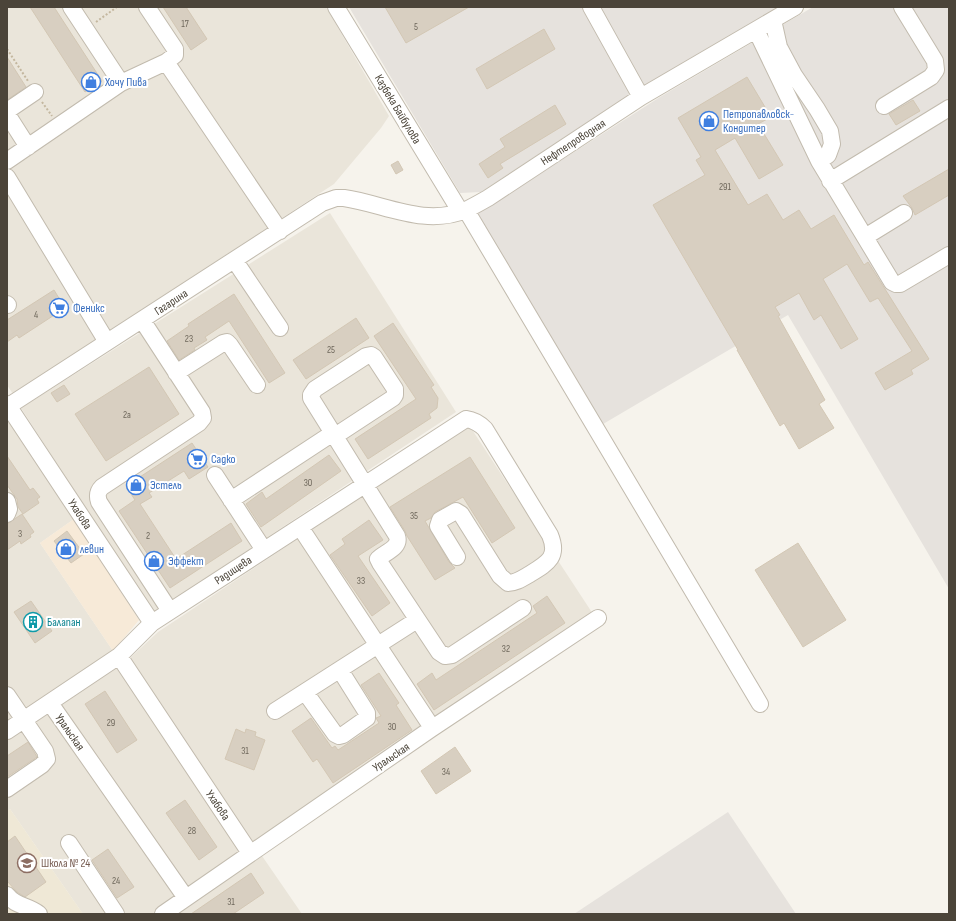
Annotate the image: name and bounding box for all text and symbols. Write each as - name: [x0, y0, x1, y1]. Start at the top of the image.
- house number: 17: [181, 18, 189, 30]
- house number: 5: [414, 21, 418, 33]
- shop icon: Хочу Пива: [80, 71, 102, 93]
- street label: Казбека Байбулова: [371, 72, 424, 147]
- place label: Хочу Пива: [104, 75, 147, 90]
- place label: Петропавловск- Кондитер: [723, 107, 794, 136]
- shop icon: Петропавловск- Кондитер: [698, 110, 720, 132]
- street label: Нефтепроводная: [538, 116, 609, 169]
- house number: 291: [719, 181, 732, 193]
- street label: Гагарина: [152, 286, 191, 319]
- supermarket icon: Феникс: [48, 297, 70, 319]
- place label: Феникс: [73, 301, 105, 316]
- house number: 4: [34, 309, 38, 321]
- house number: 23: [185, 333, 193, 345]
- house number: 25: [327, 344, 335, 356]
- house number: 2а: [123, 409, 131, 421]
- supermarket icon: Садко: [186, 448, 208, 470]
- place label: Садко: [211, 452, 236, 467]
- shop icon: Эстель: [125, 474, 147, 496]
- house number: 30: [304, 477, 312, 489]
- place label: Эстель: [150, 478, 182, 493]
- street label: Ухабова: [64, 496, 95, 533]
- house number: 35: [410, 510, 418, 522]
- house number: 3: [18, 528, 22, 540]
- house number: 2: [146, 530, 150, 542]
- shop icon: левин: [55, 538, 77, 560]
- place label: левин: [80, 542, 104, 557]
- shop icon: Эффект: [143, 550, 165, 572]
- street label: Радищева: [212, 553, 255, 588]
- place label: Эффект: [168, 554, 204, 569]
- house number: 33: [357, 575, 365, 587]
- building icon: Балапан: [22, 611, 44, 633]
- place label: Балапан: [47, 615, 81, 630]
- house number: 32: [502, 643, 510, 655]
- street label: Уральская: [52, 711, 88, 754]
- house number: 29: [107, 717, 115, 729]
- house number: 30: [388, 721, 396, 733]
- street label: Уральская: [370, 739, 413, 775]
- house number: 31: [241, 745, 249, 757]
- house number: 34: [442, 766, 450, 778]
- street label: Ухабова: [202, 787, 233, 824]
- house number: 28: [188, 825, 196, 837]
- school or university icon: Школа № 24: [16, 852, 38, 874]
- place label: Школа № 24: [41, 856, 90, 871]
- house number: 24: [112, 875, 120, 887]
- house number: 31: [227, 896, 235, 908]

